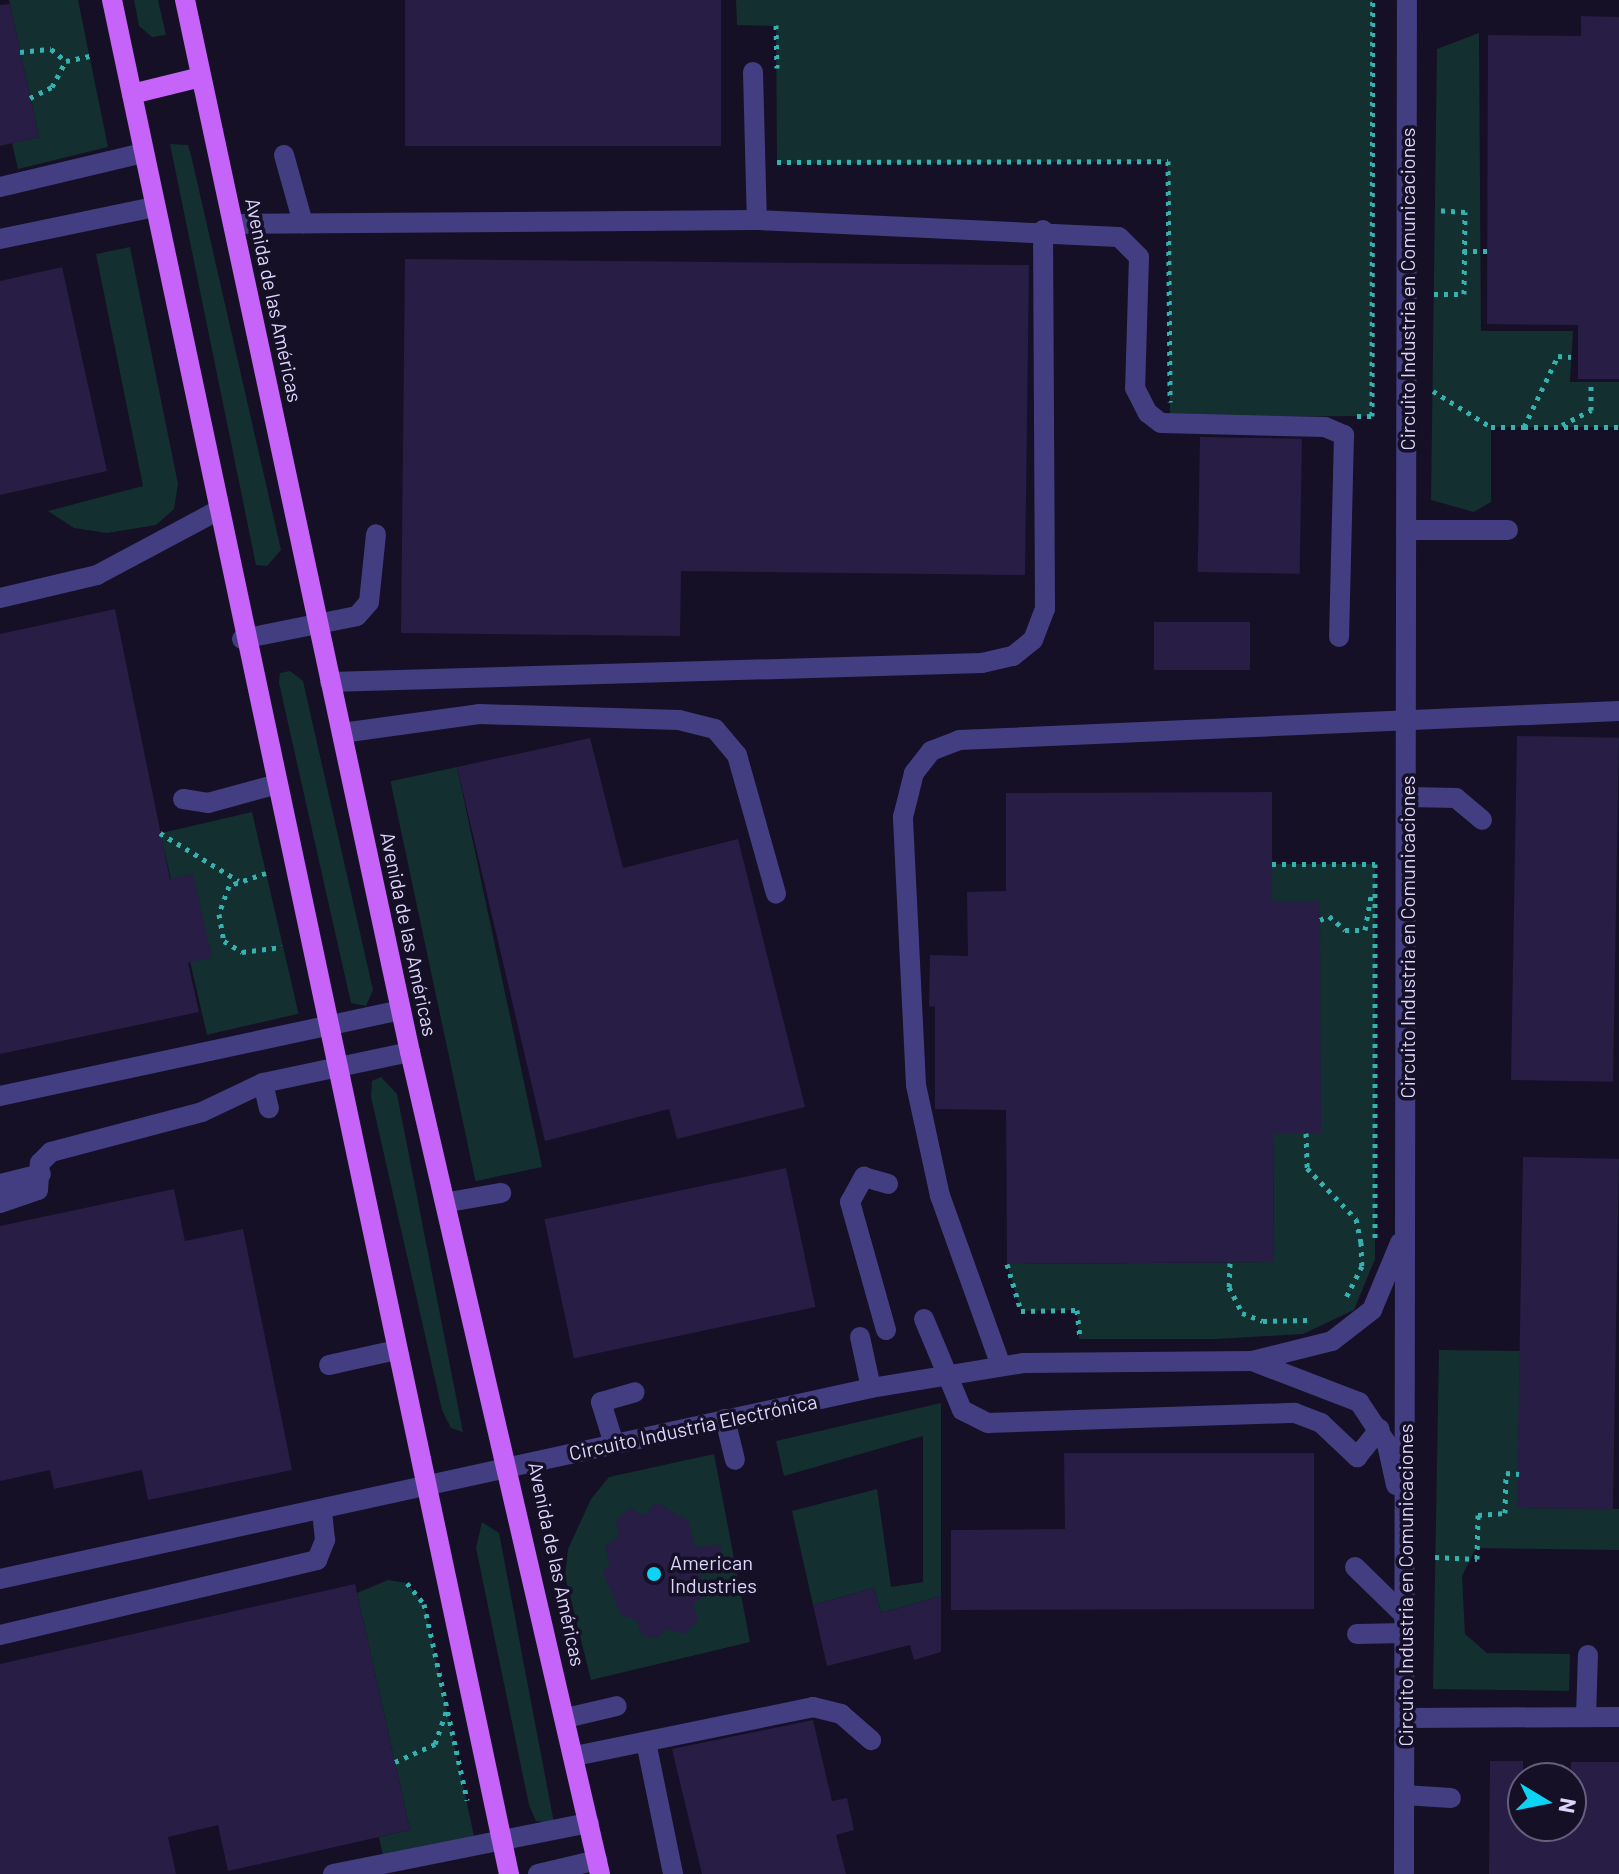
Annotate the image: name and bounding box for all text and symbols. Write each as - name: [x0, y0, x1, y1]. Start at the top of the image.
- street label: Circuito Industria en Comunicaciones: [1395, 128, 1419, 450]
- street label: Avenida de las Américas: [241, 196, 307, 404]
- street label: Circuito Industria en Comunicaciones: [1395, 776, 1419, 1098]
- street label: Avenida de las Américas: [376, 830, 442, 1038]
- street label: Circuito Industria Electrónica: [567, 1389, 819, 1465]
- street label: Circuito Industria en Comunicaciones: [1393, 1424, 1417, 1746]
- street label: Avenida de las Américas: [524, 1460, 590, 1668]
- place label: American Industries: [670, 1550, 757, 1597]
- marker: American Industries: [645, 1565, 663, 1583]
- north arrow: [1507, 1762, 1587, 1842]
- text: N: [1555, 1796, 1583, 1815]

